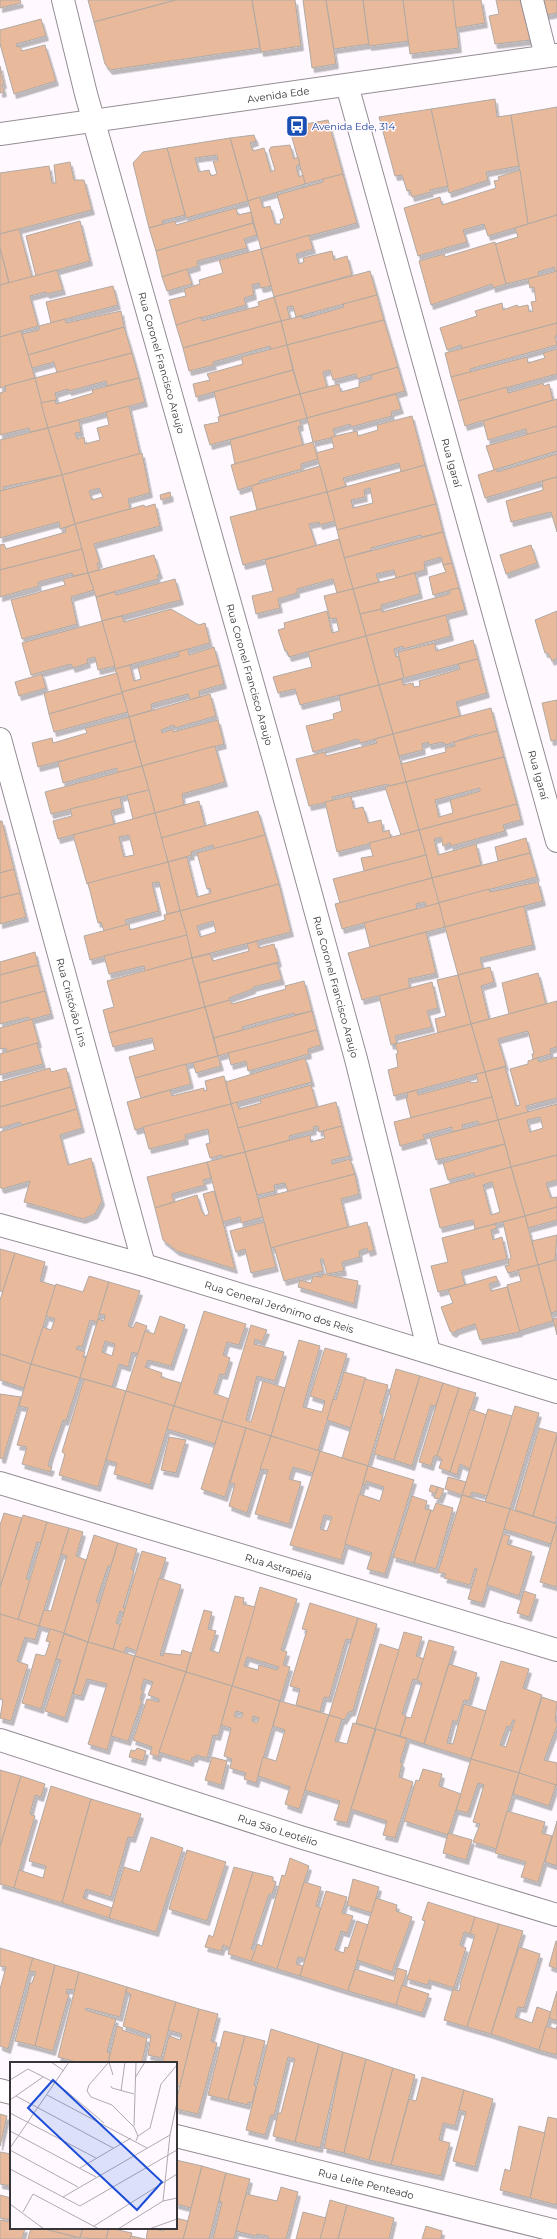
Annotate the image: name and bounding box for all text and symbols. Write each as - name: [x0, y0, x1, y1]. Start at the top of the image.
- street label: Avenida Ede: [246, 84, 310, 105]
- bus stop icon: Avenida Ede, 314: [284, 113, 310, 139]
- place label: Avenida Ede, 314: [312, 120, 395, 133]
- street label: Rua Coronel Francisco Araujo: [136, 290, 188, 435]
- street label: Rua Igaraí: [439, 437, 465, 490]
- street label: Rua Coronel Francisco Araujo: [224, 602, 276, 747]
- street label: Rua Igaraí: [526, 749, 552, 802]
- street label: Rua Coronel Francisco Araujo: [311, 914, 362, 1059]
- street label: Rua Cristóvão Lins: [54, 957, 90, 1048]
- street label: Rua General Jerônimo dos Reis: [203, 1278, 356, 1336]
- street label: Rua Astrapéia: [244, 1550, 314, 1583]
- street label: Rua São Leotélio: [236, 1811, 319, 1849]
- inset map: [10, 2062, 177, 2229]
- street label: Rua Leite Penteado: [317, 2165, 415, 2202]

